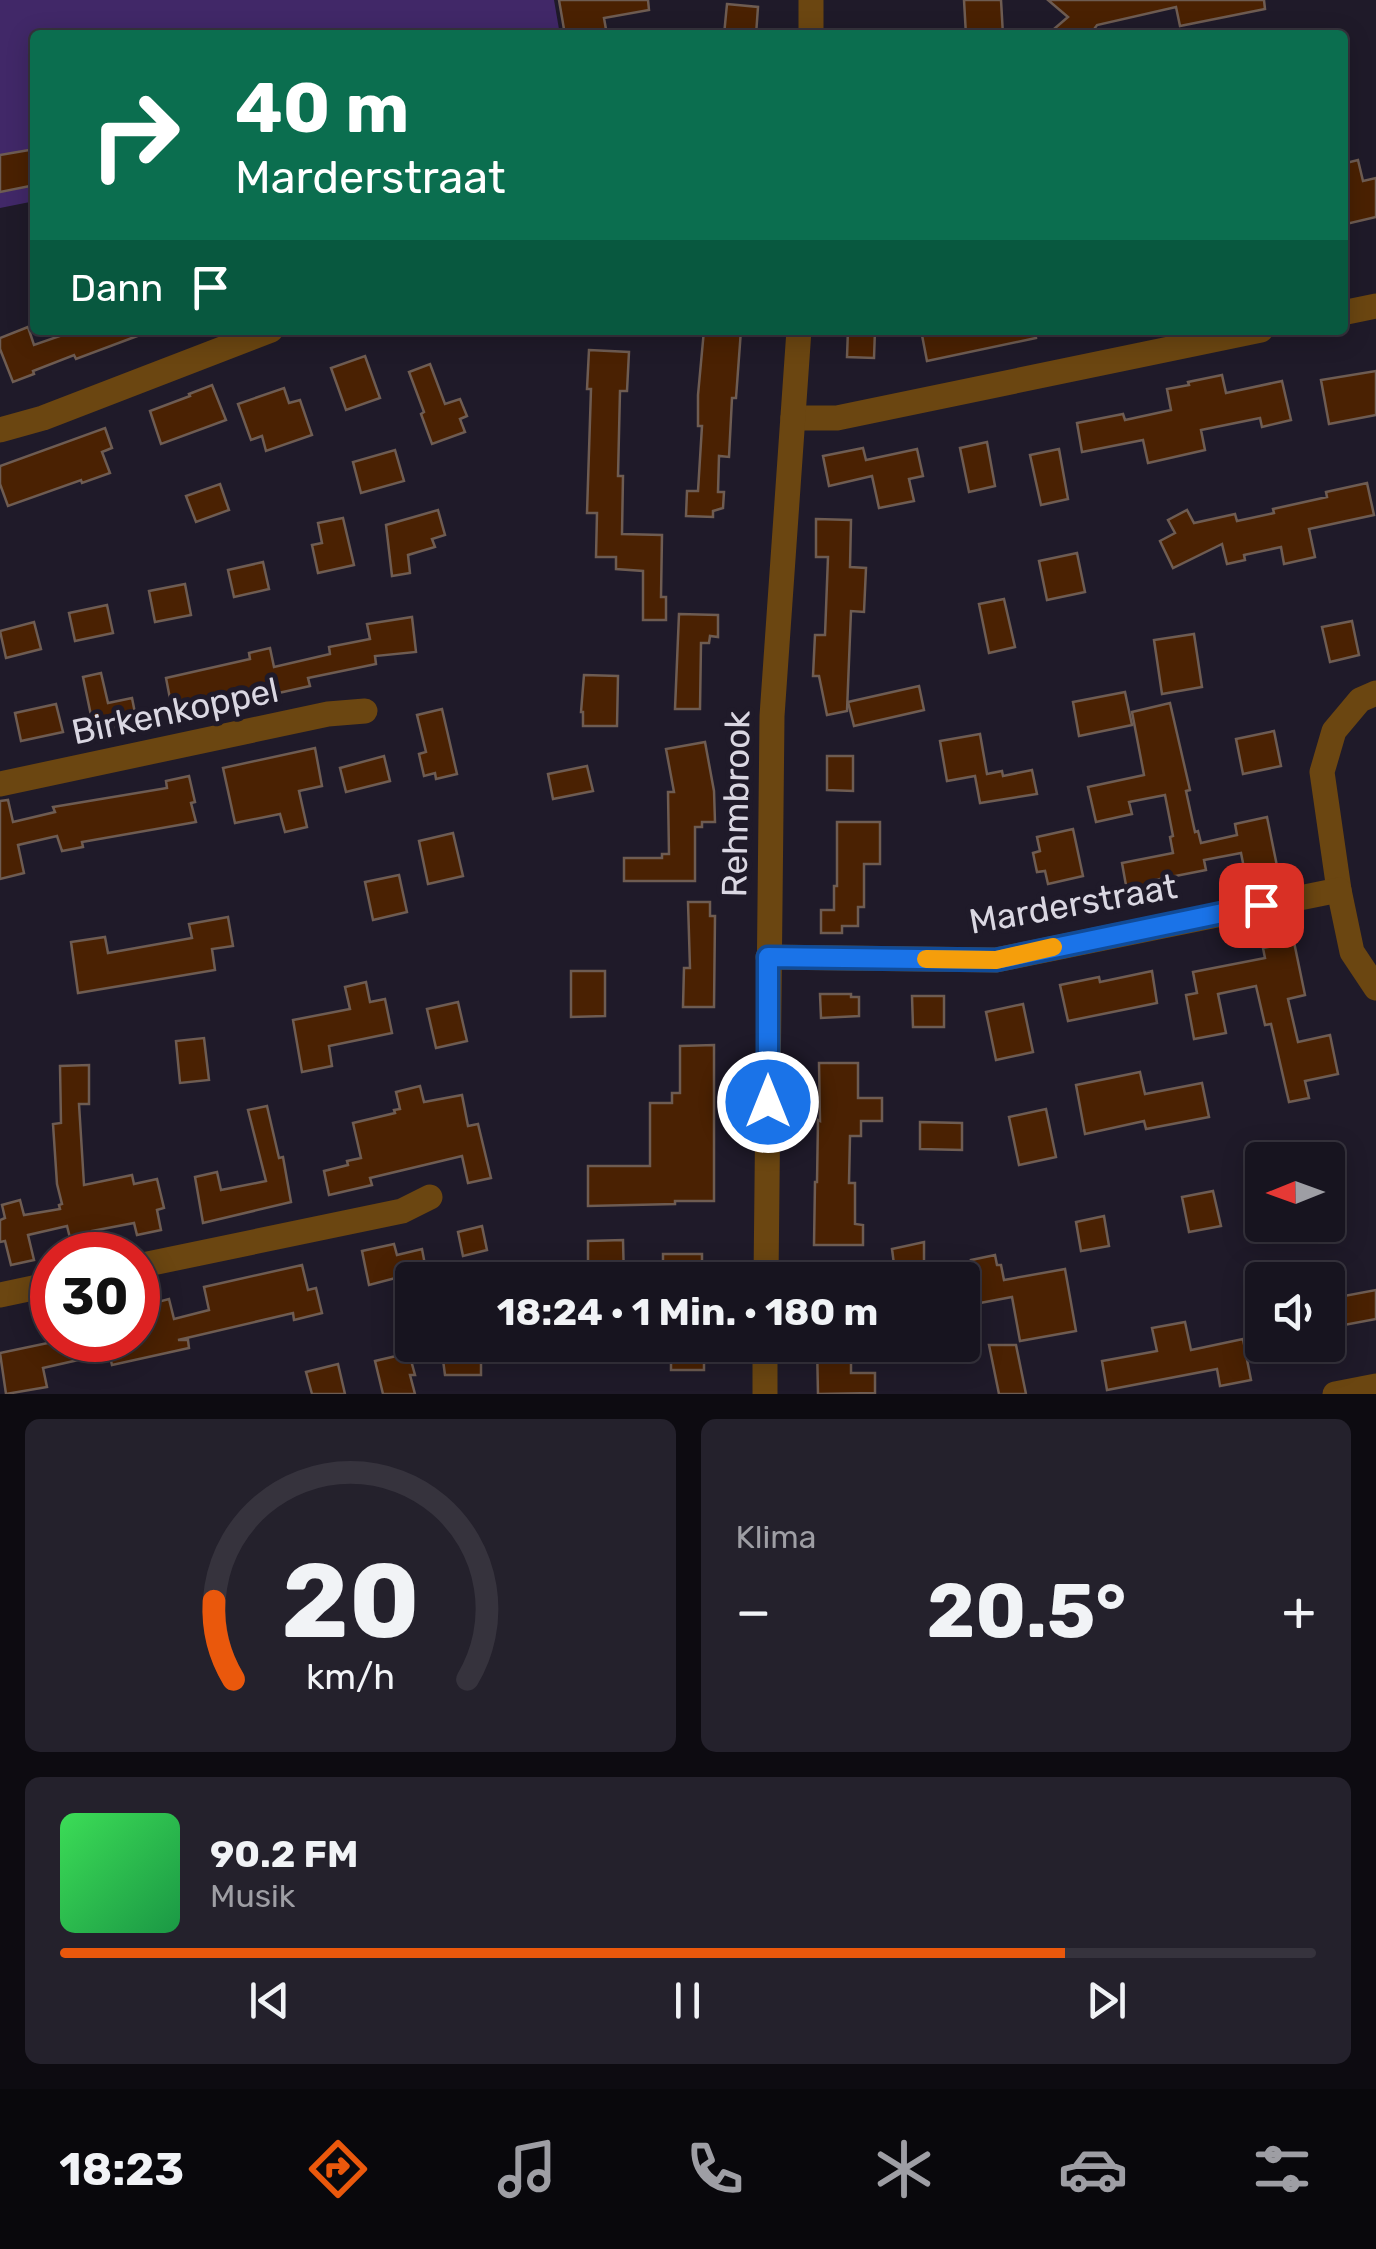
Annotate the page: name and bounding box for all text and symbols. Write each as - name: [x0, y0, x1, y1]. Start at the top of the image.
- text: 40 m: [235, 67, 409, 150]
- icon: right: [70, 70, 200, 200]
- text: Marderstraat: [235, 151, 506, 204]
- icon: arrive: [183, 260, 238, 315]
- text: Dann: [70, 265, 163, 311]
- street label: Birkenkoppel: [68, 669, 282, 753]
- street label: Rehmbrook: [713, 710, 759, 898]
- pin: [1219, 863, 1304, 948]
- street label: Marderstraat: [966, 865, 1180, 943]
- icon: arrive: [1234, 878, 1289, 933]
- position arrow: [716, 1050, 820, 1154]
- north arrow: [1245, 1142, 1345, 1242]
- map controls: [1245, 1142, 1345, 1362]
- speed limit sign: 30: [30, 1232, 160, 1362]
- button: sound: [1245, 1262, 1345, 1362]
- text: 18:24 · 1 Min. · 180 m: [497, 1289, 878, 1335]
- text: Klima: [736, 1518, 816, 1556]
- text: 20: [281, 1540, 419, 1663]
- text: 20.5°: [927, 1567, 1126, 1656]
- text: −: [736, 1579, 771, 1644]
- text: +: [1282, 1579, 1316, 1644]
- text: km/h: [306, 1656, 395, 1698]
- text: 90.2 FM: [210, 1831, 358, 1877]
- text: Musik: [210, 1877, 295, 1915]
- icon: previous: [242, 1973, 297, 2028]
- icon: pause: [660, 1973, 715, 2028]
- icon: next: [1079, 1973, 1134, 2028]
- icon: directions: [303, 2134, 373, 2204]
- icon: music: [492, 2134, 562, 2204]
- icon: phone: [680, 2134, 750, 2204]
- icon: climate: [869, 2134, 939, 2204]
- icon: car: [1058, 2134, 1128, 2204]
- icon: filters: [1247, 2134, 1317, 2204]
- text: 18:23: [59, 2143, 184, 2196]

